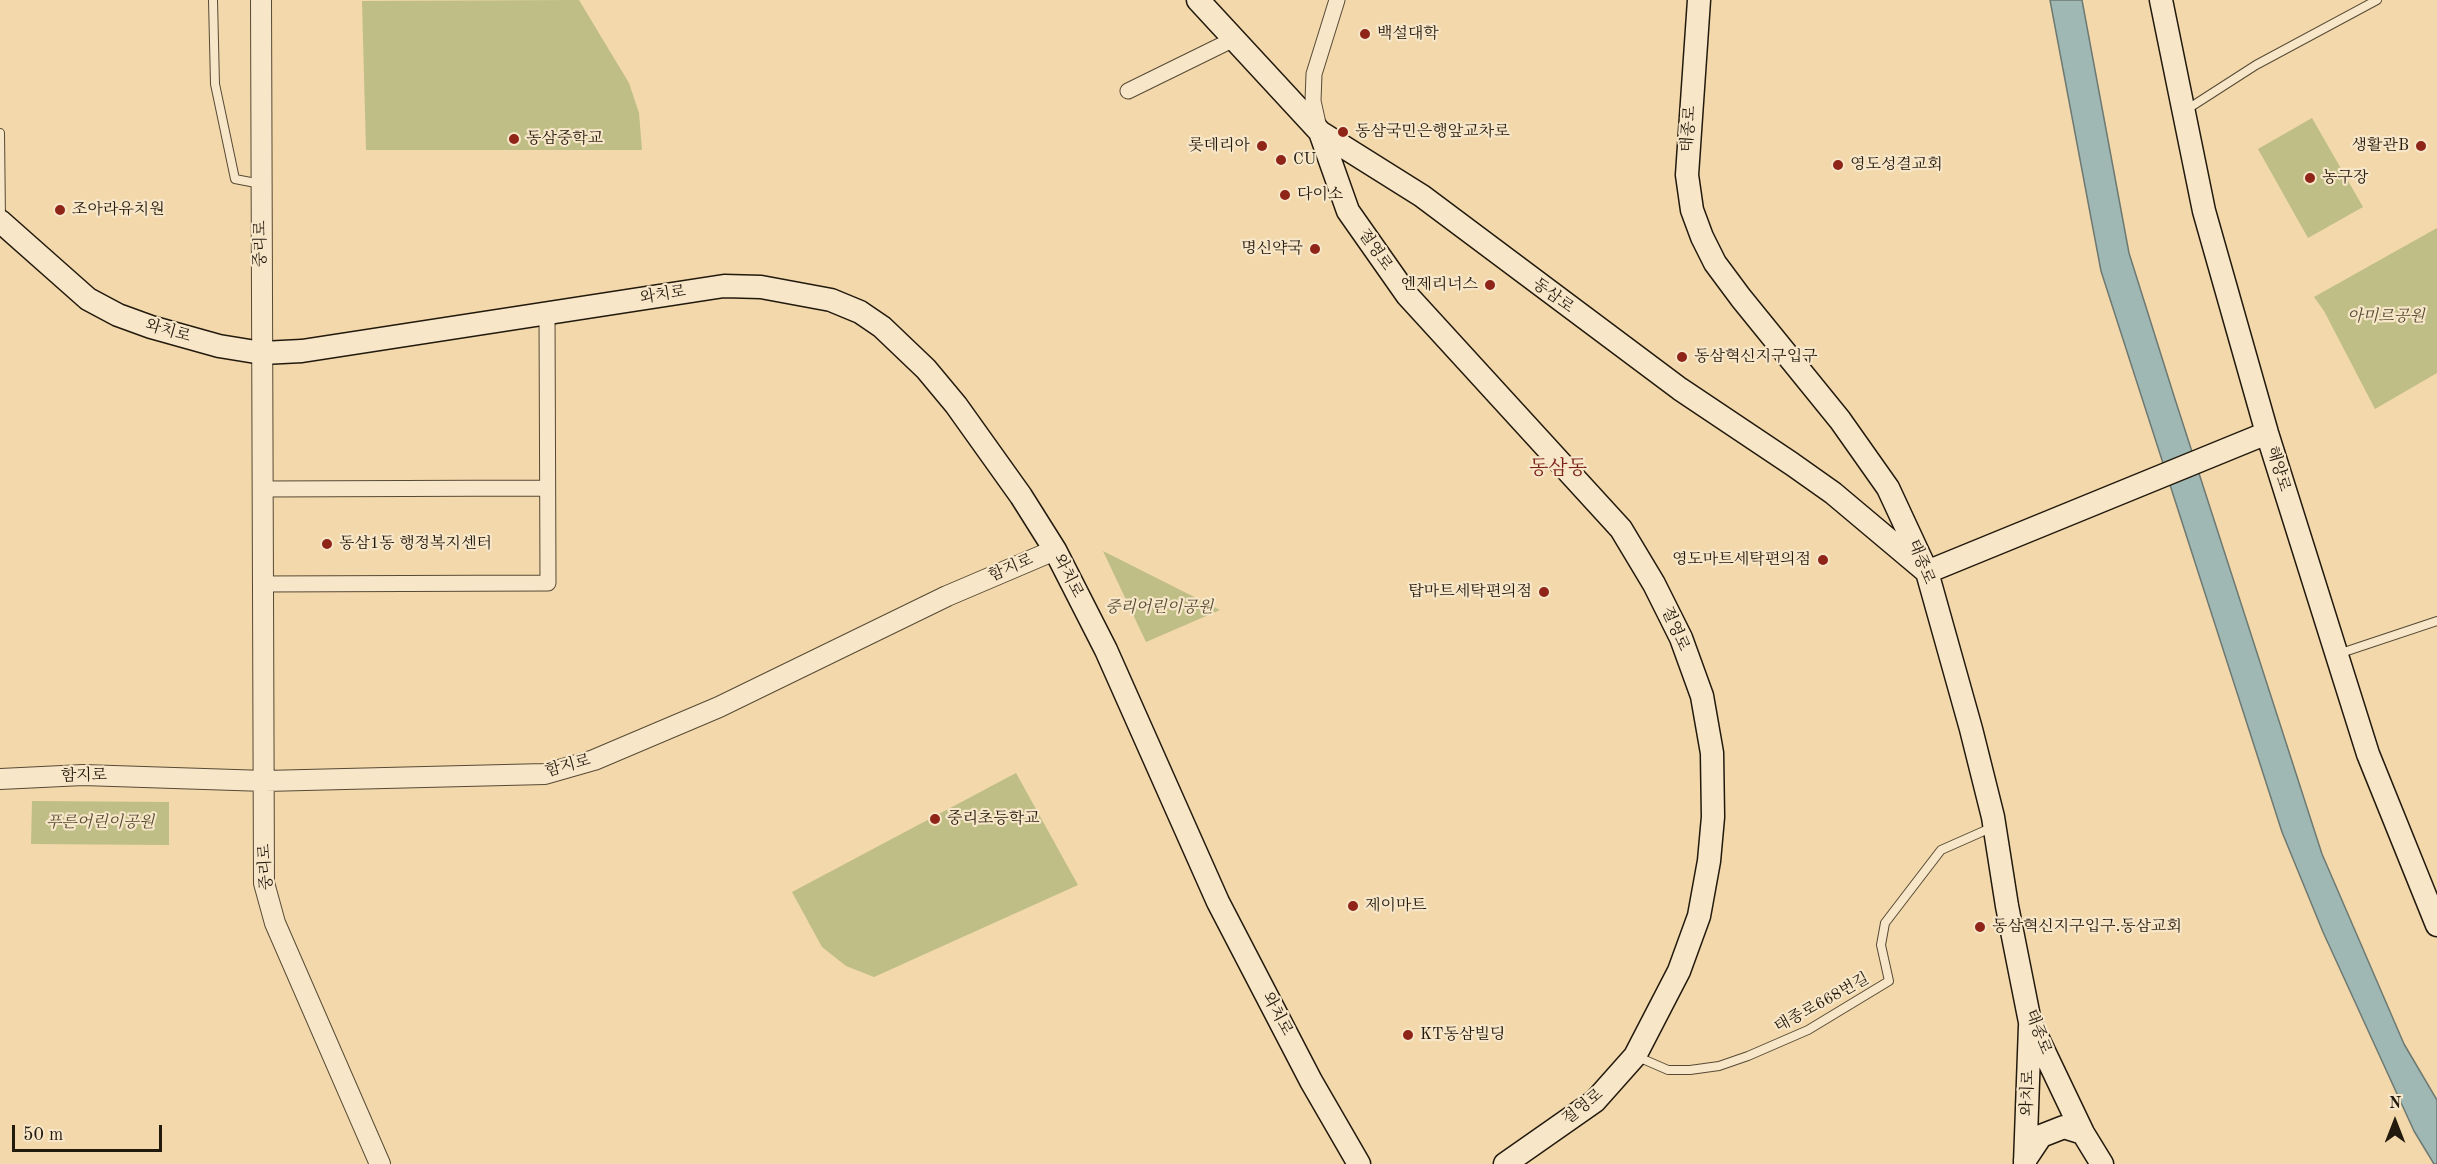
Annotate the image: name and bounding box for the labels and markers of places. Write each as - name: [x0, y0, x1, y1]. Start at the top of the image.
- place label: 백설대학: [1377, 24, 1439, 44]
- marker: 백설대학: [1358, 27, 1372, 41]
- place label: 동삼국민은행앞교차로: [1355, 122, 1510, 142]
- marker: 동삼국민은행앞교차로: [1336, 125, 1350, 139]
- place label: 동삼중학교: [526, 129, 603, 149]
- marker: 동삼중학교: [507, 132, 521, 146]
- place label: 롯데리아: [1188, 136, 1250, 156]
- place label: 생활관B: [2352, 136, 2409, 156]
- marker: 롯데리아: [1255, 139, 1269, 153]
- marker: 생활관B: [2414, 139, 2428, 153]
- place label: CU: [1293, 150, 1316, 170]
- marker: CU: [1274, 153, 1288, 167]
- place label: 영도성결교회: [1850, 155, 1943, 175]
- marker: 영도성결교회: [1831, 158, 1845, 172]
- place label: 농구장: [2322, 168, 2368, 188]
- marker: 농구장: [2303, 171, 2317, 185]
- place label: 다이소: [1297, 185, 1343, 205]
- marker: 다이소: [1278, 188, 1292, 202]
- place label: 조아라유치원: [72, 200, 165, 220]
- marker: 조아라유치원: [53, 203, 67, 217]
- place label: 명신약국: [1241, 239, 1303, 259]
- marker: 명신약국: [1308, 242, 1322, 256]
- place label: 엔제리너스: [1401, 275, 1478, 295]
- marker: 엔제리너스: [1483, 278, 1497, 292]
- place label: 동삼혁신지구입구: [1694, 347, 1818, 367]
- marker: 동삼혁신지구입구: [1675, 350, 1689, 364]
- place label: 동삼1동 행정복지센터: [339, 534, 492, 554]
- marker: 동삼1동 행정복지센터: [320, 537, 334, 551]
- place label: 영도마트세탁편의점: [1672, 550, 1811, 570]
- marker: 영도마트세탁편의점: [1816, 553, 1830, 567]
- place label: 탑마트세탁편의점: [1408, 582, 1532, 602]
- marker: 탑마트세탁편의점: [1537, 585, 1551, 599]
- place label: 중리초등학교: [947, 809, 1040, 829]
- marker: 중리초등학교: [928, 812, 942, 826]
- place label: 제이마트: [1365, 896, 1427, 916]
- marker: 제이마트: [1346, 899, 1360, 913]
- place label: 동삼혁신지구입구.동삼교회: [1992, 917, 2182, 937]
- marker: 동삼혁신지구입구.동삼교회: [1973, 920, 1987, 934]
- place label: KT동삼빌딩: [1420, 1025, 1505, 1045]
- marker: KT동삼빌딩: [1401, 1028, 1415, 1042]

